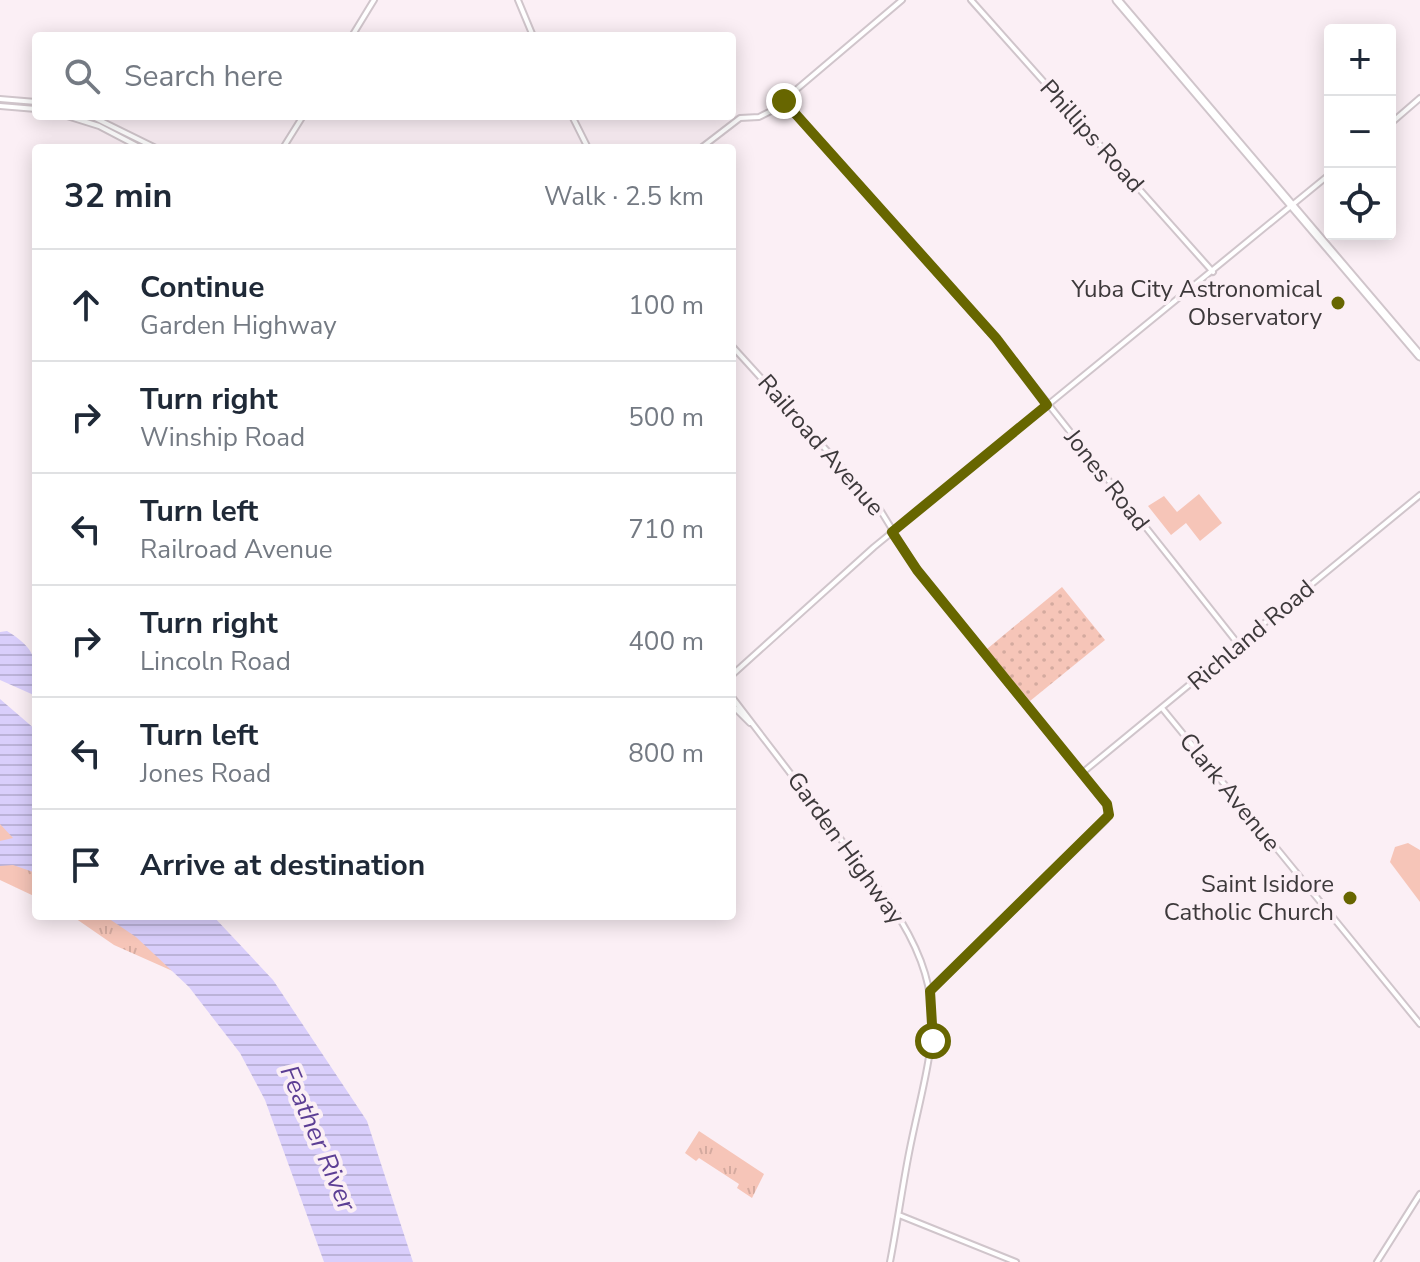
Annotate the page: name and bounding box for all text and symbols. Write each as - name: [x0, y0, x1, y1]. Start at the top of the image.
- map controls: [1324, 24, 1396, 240]
- button: +: [1324, 24, 1396, 96]
- search box: [32, 32, 736, 120]
- icon: search: [60, 54, 104, 98]
- text: Search here: [124, 56, 283, 97]
- street label: Phillips Road: [1033, 73, 1151, 199]
- route end: [766, 83, 802, 119]
- button: −: [1324, 96, 1396, 168]
- button: locate: [1324, 168, 1396, 240]
- text: 32 min: [64, 173, 172, 219]
- text: Walk · 2.5 km: [544, 179, 704, 214]
- text: Continue: [140, 267, 265, 308]
- place label: Yuba City Astronomical Observatory: [1070, 273, 1323, 333]
- icon: ahead: [64, 283, 108, 327]
- text: 100 m: [628, 288, 704, 323]
- marker: Yuba City Astronomical Observatory: [1329, 294, 1347, 312]
- text: Garden Highway: [140, 308, 337, 343]
- street label: Railroad Avenue: [751, 367, 891, 523]
- text: Turn right: [140, 379, 278, 420]
- icon: right: [64, 395, 108, 439]
- text: 500 m: [628, 400, 704, 435]
- text: Winship Road: [140, 420, 305, 455]
- street label: Jones Road: [1057, 422, 1157, 538]
- text: Turn left: [140, 491, 258, 532]
- icon: left: [64, 507, 108, 551]
- text: 710 m: [628, 512, 704, 547]
- text: Railroad Avenue: [140, 532, 333, 567]
- street label: Richland Road: [1181, 573, 1321, 697]
- text: Turn right: [140, 603, 278, 644]
- icon: right: [64, 619, 108, 663]
- text: 400 m: [628, 624, 704, 659]
- text: Lincoln Road: [140, 644, 291, 679]
- text: Turn left: [140, 715, 258, 756]
- street label: Clark Avenue: [1172, 726, 1288, 858]
- icon: left: [64, 731, 108, 775]
- text: 800 m: [628, 736, 704, 771]
- text: Jones Road: [140, 756, 271, 791]
- street label: Garden Highway: [780, 765, 913, 931]
- icon: arrive: [64, 843, 108, 887]
- text: Arrive at destination: [140, 845, 425, 886]
- place label: Saint Isidore Catholic Church: [1164, 868, 1334, 928]
- marker: Saint Isidore Catholic Church: [1341, 889, 1359, 907]
- route start: [915, 1023, 951, 1059]
- water label: Feather River: [272, 1060, 365, 1217]

